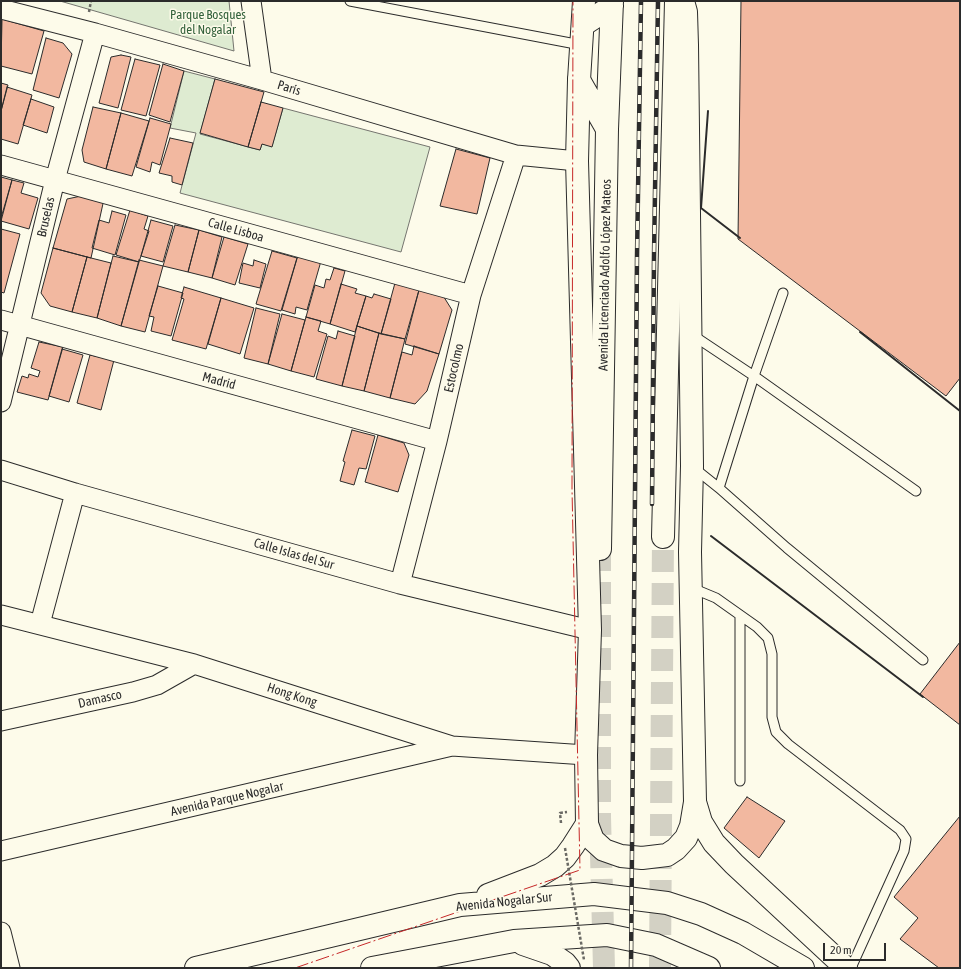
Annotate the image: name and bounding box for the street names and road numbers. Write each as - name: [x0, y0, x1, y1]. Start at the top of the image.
- street label: París: [275, 77, 303, 99]
- street label: Avenida Licenciado Adolfo López Mateos: [596, 179, 614, 371]
- street label: Bruselas: [34, 195, 58, 239]
- street label: Calle Lisboa: [206, 215, 266, 245]
- street label: Estocolmo: [441, 342, 467, 394]
- street label: Madrid: [201, 369, 237, 393]
- street label: Calle Islas del Sur: [252, 535, 336, 573]
- street label: Hong Kong: [265, 680, 319, 710]
- street label: Damasco: [77, 686, 123, 712]
- street label: Avenida Parque Nogalar: [169, 778, 285, 820]
- street label: Avenida Nogalar Sur: [455, 889, 553, 915]

